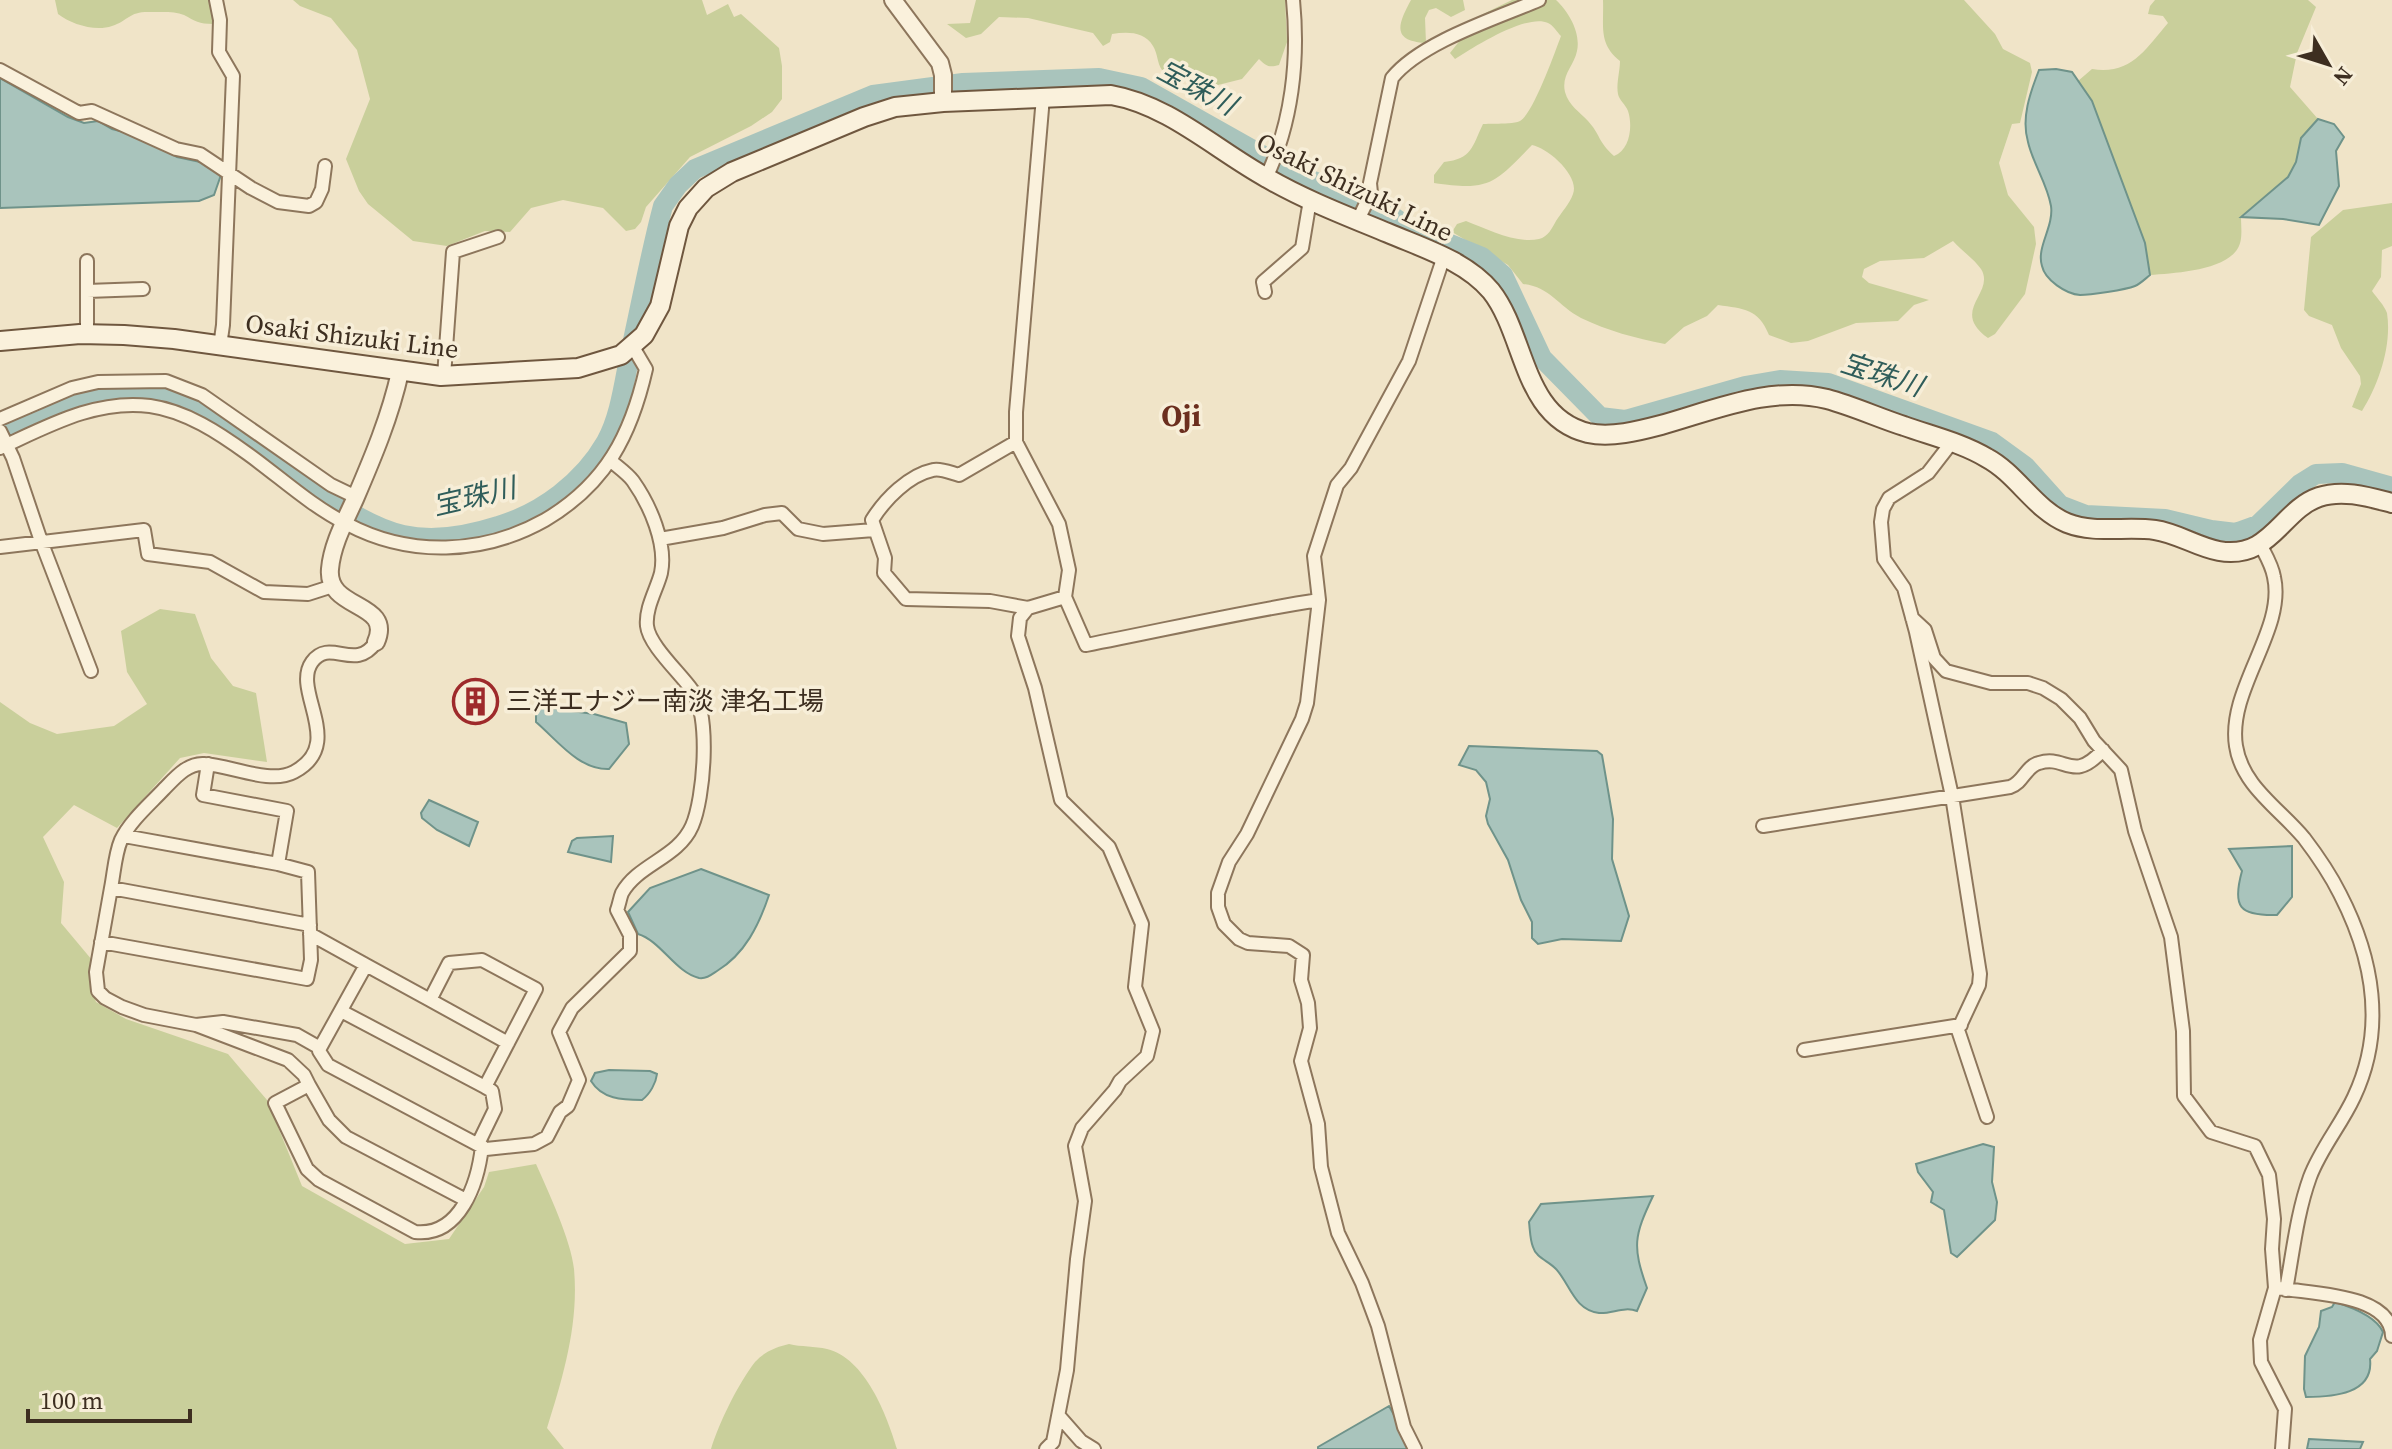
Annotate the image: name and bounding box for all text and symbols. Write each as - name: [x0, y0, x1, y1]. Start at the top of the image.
- north arrow: [2288, 24, 2368, 104]
- water label: 宝珠川: [1151, 51, 1246, 125]
- text: N: [2327, 61, 2360, 92]
- street label: Osaki Shizuki Line: [1251, 124, 1459, 250]
- street label: Osaki Shizuki Line: [243, 305, 461, 367]
- water label: 宝珠川: [1836, 343, 1931, 406]
- district label: Oji: [1161, 395, 1201, 436]
- water label: 宝珠川: [429, 467, 522, 524]
- building icon: 三洋エナジー南淡 津名工場: [451, 677, 499, 725]
- place label: 三洋エナジー南淡 津名工場: [506, 683, 824, 719]
- scale bar: [28, 1373, 190, 1423]
- text: 100 m: [40, 1384, 103, 1417]

